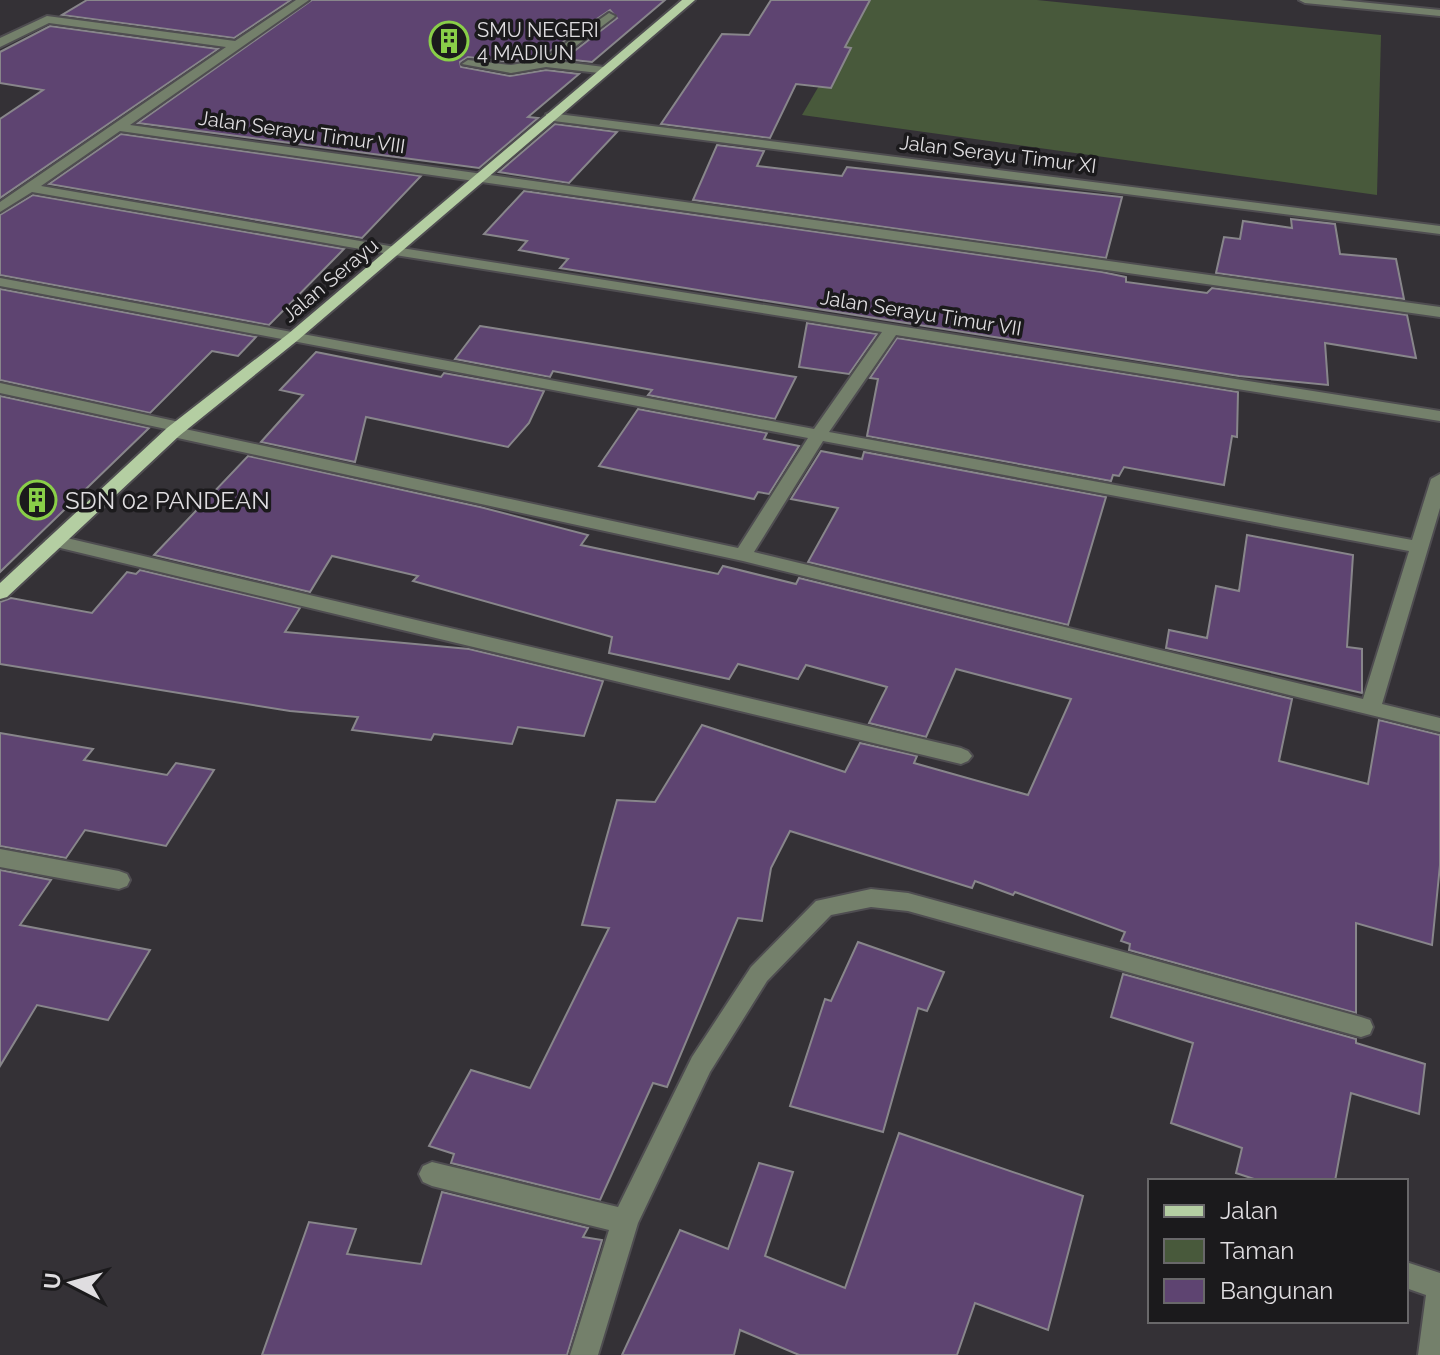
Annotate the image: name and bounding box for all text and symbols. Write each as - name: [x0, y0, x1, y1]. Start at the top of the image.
- place label: SMU NEGERI 4 MADIUN: [477, 18, 599, 65]
- building icon: SMU NEGERI 4 MADIUN: [428, 20, 470, 62]
- street label: Jalan Serayu Timur VIII: [197, 106, 407, 158]
- street label: Jalan Serayu Timur XI: [898, 130, 1098, 178]
- street label: Jalan Serayu: [277, 233, 383, 327]
- street label: Jalan Serayu Timur VII: [819, 285, 1023, 341]
- building icon: SDN 02 PANDEAN: [16, 479, 58, 521]
- place label: SDN 02 PANDEAN: [65, 486, 270, 515]
- legend: [1148, 1179, 1408, 1323]
- text: Jalan: [1220, 1196, 1278, 1225]
- text: Taman: [1220, 1236, 1294, 1265]
- north arrow: [32, 1243, 112, 1323]
- text: U: [38, 1271, 66, 1290]
- text: Bangunan: [1220, 1276, 1333, 1305]

